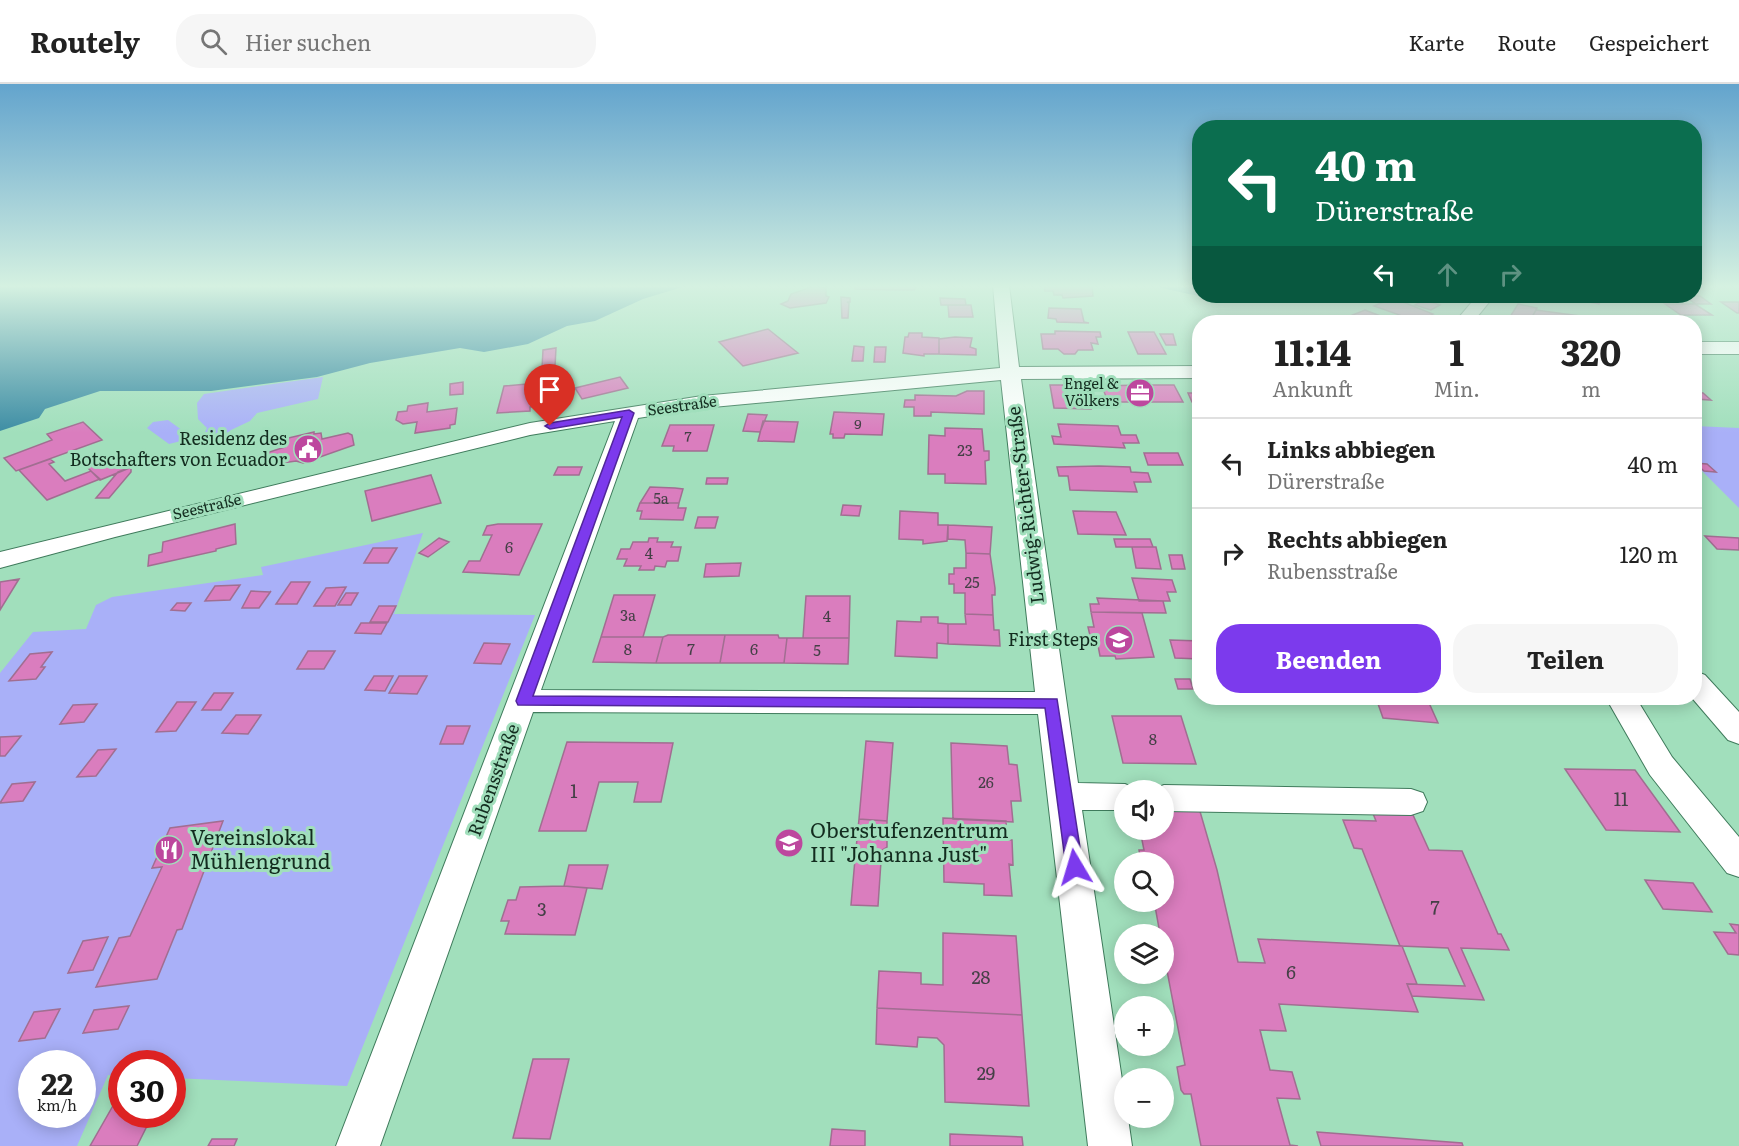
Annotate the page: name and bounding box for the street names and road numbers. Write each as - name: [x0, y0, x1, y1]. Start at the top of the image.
- street label: Seestraße: [646, 388, 718, 421]
- street label: Ludwig-Richter-Straße: [999, 405, 1050, 605]
- street label: Seestraße: [170, 486, 243, 525]
- street label: Rubensstraße: [460, 719, 525, 839]

